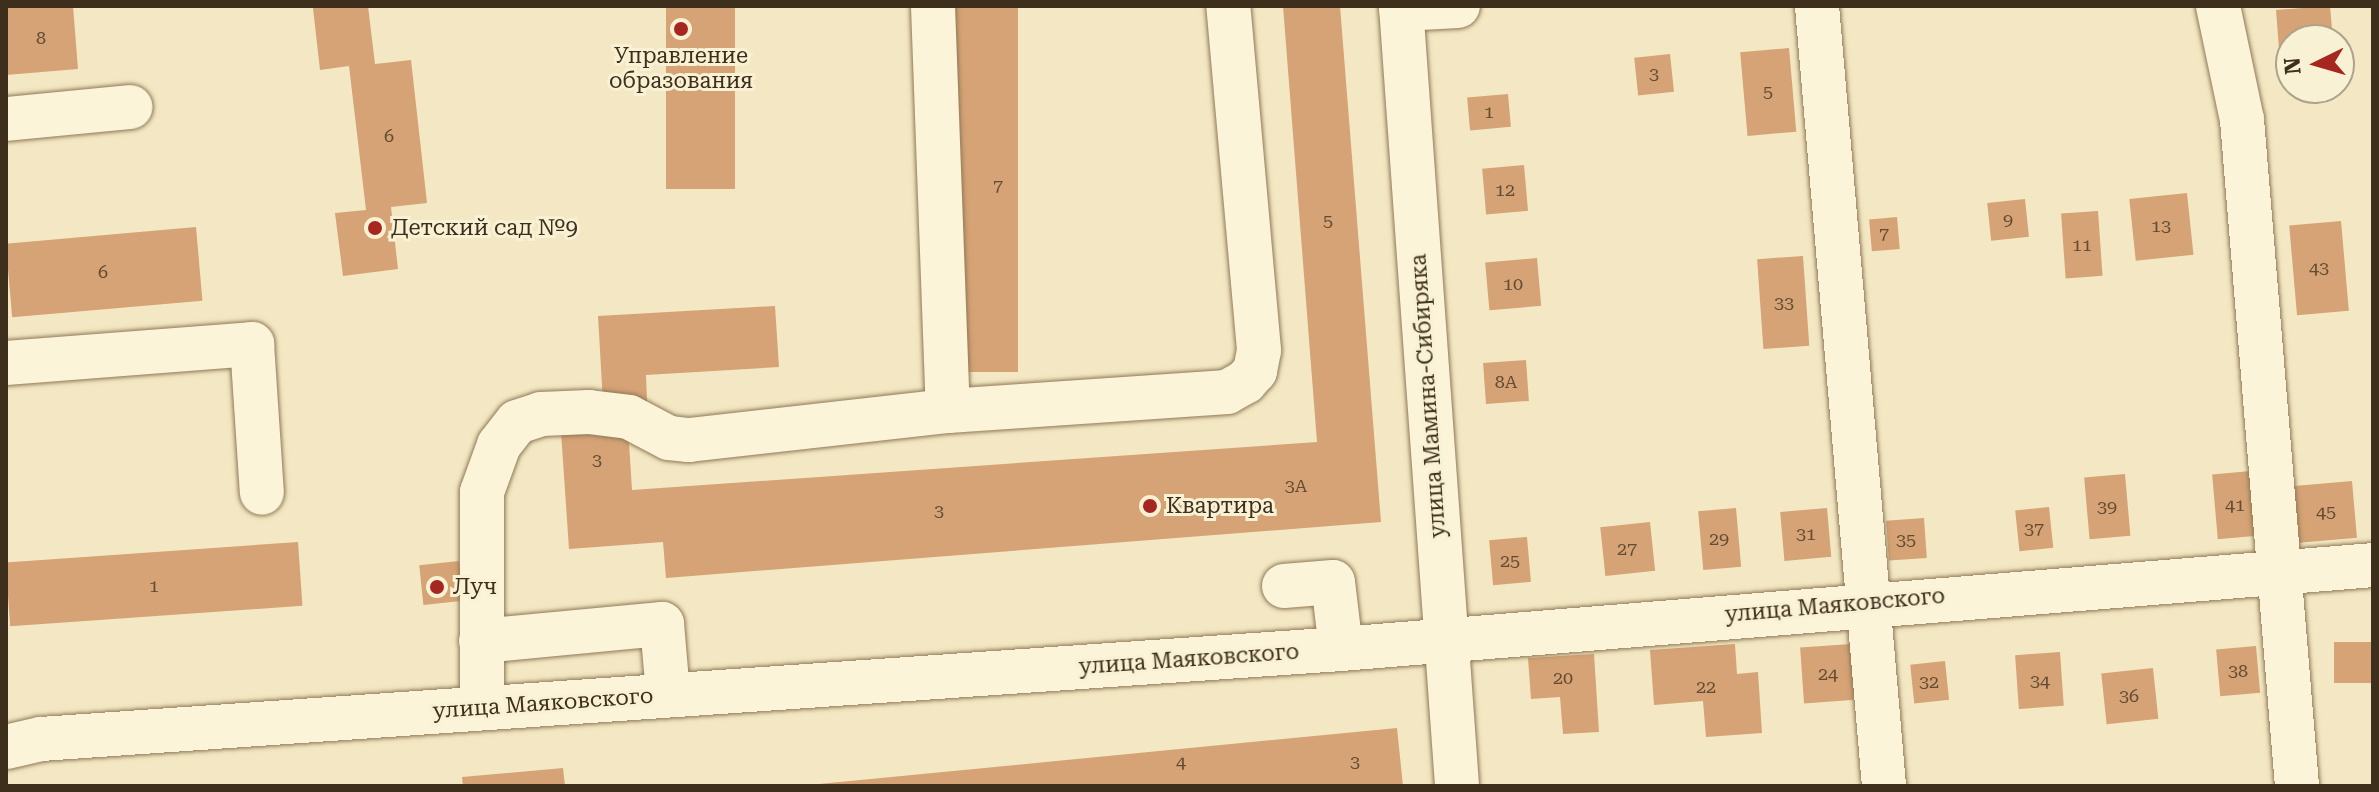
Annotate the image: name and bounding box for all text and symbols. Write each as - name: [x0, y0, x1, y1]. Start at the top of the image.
- marker: Управление образования: [672, 20, 690, 38]
- north arrow: [2275, 24, 2355, 104]
- house number: 8: [36, 27, 46, 49]
- place label: Управление образования: [609, 42, 753, 94]
- text: N: [2279, 56, 2306, 76]
- house number: 3: [1649, 63, 1659, 85]
- house number: 5: [1763, 81, 1773, 103]
- house number: 1: [1484, 101, 1494, 123]
- house number: 6: [384, 125, 394, 147]
- house number: 7: [993, 175, 1003, 197]
- house number: 12: [1495, 179, 1515, 201]
- house number: 9: [2003, 209, 2013, 231]
- house number: 5: [1323, 210, 1333, 232]
- place label: Детский сад №9: [391, 215, 578, 241]
- house number: 13: [2151, 215, 2171, 237]
- marker: Детский сад №9: [366, 219, 384, 237]
- house number: 7: [1879, 223, 1889, 245]
- house number: 11: [2072, 234, 2092, 256]
- street label: улица Мамина-Сибиряка: [1405, 253, 1451, 539]
- house number: 43: [2309, 257, 2329, 279]
- house number: 6: [98, 261, 108, 283]
- house number: 10: [1503, 273, 1523, 295]
- house number: 33: [1774, 292, 1794, 314]
- house number: 8А: [1495, 371, 1517, 393]
- house number: 3: [592, 449, 602, 471]
- house number: 3А: [1285, 475, 1307, 497]
- place label: Квартира: [1166, 493, 1274, 519]
- house number: 41: [2225, 494, 2245, 516]
- house number: 39: [2097, 496, 2117, 518]
- marker: Квартира: [1141, 497, 1159, 515]
- house number: 3: [934, 500, 944, 522]
- house number: 45: [2316, 501, 2336, 523]
- house number: 37: [2024, 518, 2044, 540]
- house number: 31: [1796, 523, 1816, 545]
- house number: 29: [1709, 528, 1729, 550]
- house number: 35: [1896, 529, 1916, 551]
- house number: 27: [1617, 538, 1637, 560]
- house number: 25: [1500, 550, 1520, 572]
- place label: Луч: [453, 574, 497, 600]
- house number: 1: [149, 575, 159, 597]
- marker: Луч: [428, 578, 446, 596]
- street label: улица Маяковского: [1724, 582, 1946, 628]
- street label: улица Маяковского: [1078, 638, 1300, 680]
- house number: 38: [2228, 660, 2248, 682]
- house number: 24: [1818, 663, 1838, 685]
- house number: 20: [1553, 667, 1573, 689]
- house number: 34: [2030, 670, 2050, 692]
- house number: 32: [1919, 671, 1939, 693]
- house number: 22: [1696, 676, 1716, 698]
- street label: улица Маяковского: [432, 682, 654, 724]
- house number: 36: [2119, 685, 2139, 707]
- house number: 4: [1176, 751, 1186, 773]
- house number: 3: [1350, 751, 1360, 773]

